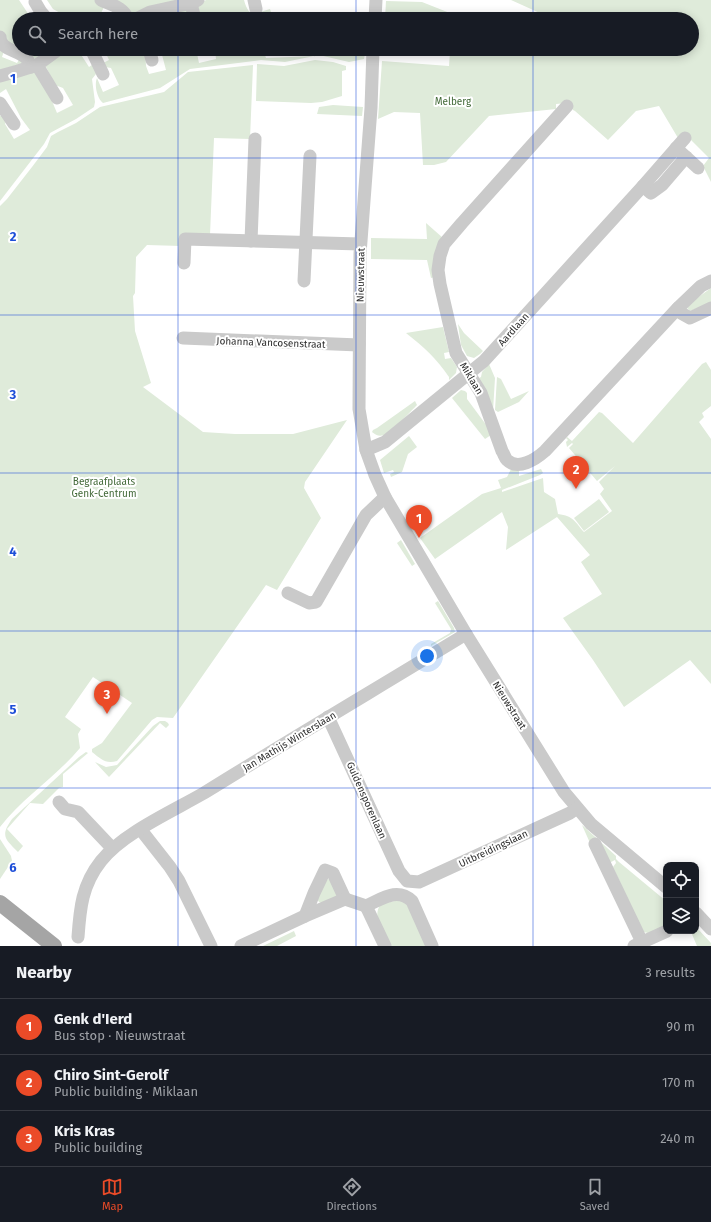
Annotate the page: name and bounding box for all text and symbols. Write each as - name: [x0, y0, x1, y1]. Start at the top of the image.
- search box: [12, 12, 699, 56]
- icon: search: [26, 23, 48, 45]
- text: Search here: [58, 25, 138, 43]
- text: 1: [10, 71, 16, 86]
- park label: Melberg: [435, 96, 472, 108]
- text: 2: [10, 229, 17, 244]
- street label: Nieuwstraat: [355, 247, 367, 302]
- street label: Aardlaan: [496, 311, 532, 349]
- street label: Johanna Vancosenstraat: [216, 335, 326, 351]
- street label: Miklaan: [457, 360, 485, 397]
- text: 3: [9, 387, 17, 402]
- pin: 2: [563, 456, 589, 489]
- park label: Begraafplaats Genk-Centrum: [72, 476, 137, 500]
- pin: 1: [406, 505, 432, 538]
- text: 4: [9, 544, 17, 559]
- your location: [417, 646, 437, 666]
- street label: Nieuwstraat: [490, 679, 529, 732]
- pin: 3: [94, 681, 120, 714]
- text: 5: [10, 702, 17, 717]
- street label: Jan Mathijs Winterslaan: [241, 709, 338, 774]
- street label: Guldensporenlaan: [344, 760, 388, 841]
- street label: Uitbreidingslaan: [457, 828, 530, 870]
- text: 6: [9, 860, 17, 875]
- map controls: [663, 862, 699, 934]
- button: locate: [663, 862, 699, 898]
- button: layers: [663, 898, 699, 934]
- text: Nearby: [16, 962, 71, 983]
- text: 3 results: [645, 965, 695, 980]
- text: Genk d'Ierd: [54, 1010, 132, 1028]
- text: 1: [26, 1019, 32, 1034]
- text: 90 m: [666, 1019, 695, 1034]
- text: Bus stop · Nieuwstraat: [54, 1028, 186, 1043]
- text: Chiro Sint-Gerolf: [54, 1066, 168, 1084]
- text: 2: [26, 1075, 32, 1090]
- text: 170 m: [662, 1075, 695, 1090]
- text: Public building · Miklaan: [54, 1084, 198, 1099]
- text: Kris Kras: [54, 1122, 115, 1140]
- text: 3: [26, 1131, 32, 1146]
- text: 240 m: [660, 1131, 695, 1146]
- text: Public building: [54, 1140, 142, 1155]
- tab: Map: [101, 1176, 123, 1213]
- tab: Directions: [326, 1176, 377, 1213]
- tab: Saved: [580, 1176, 610, 1213]

